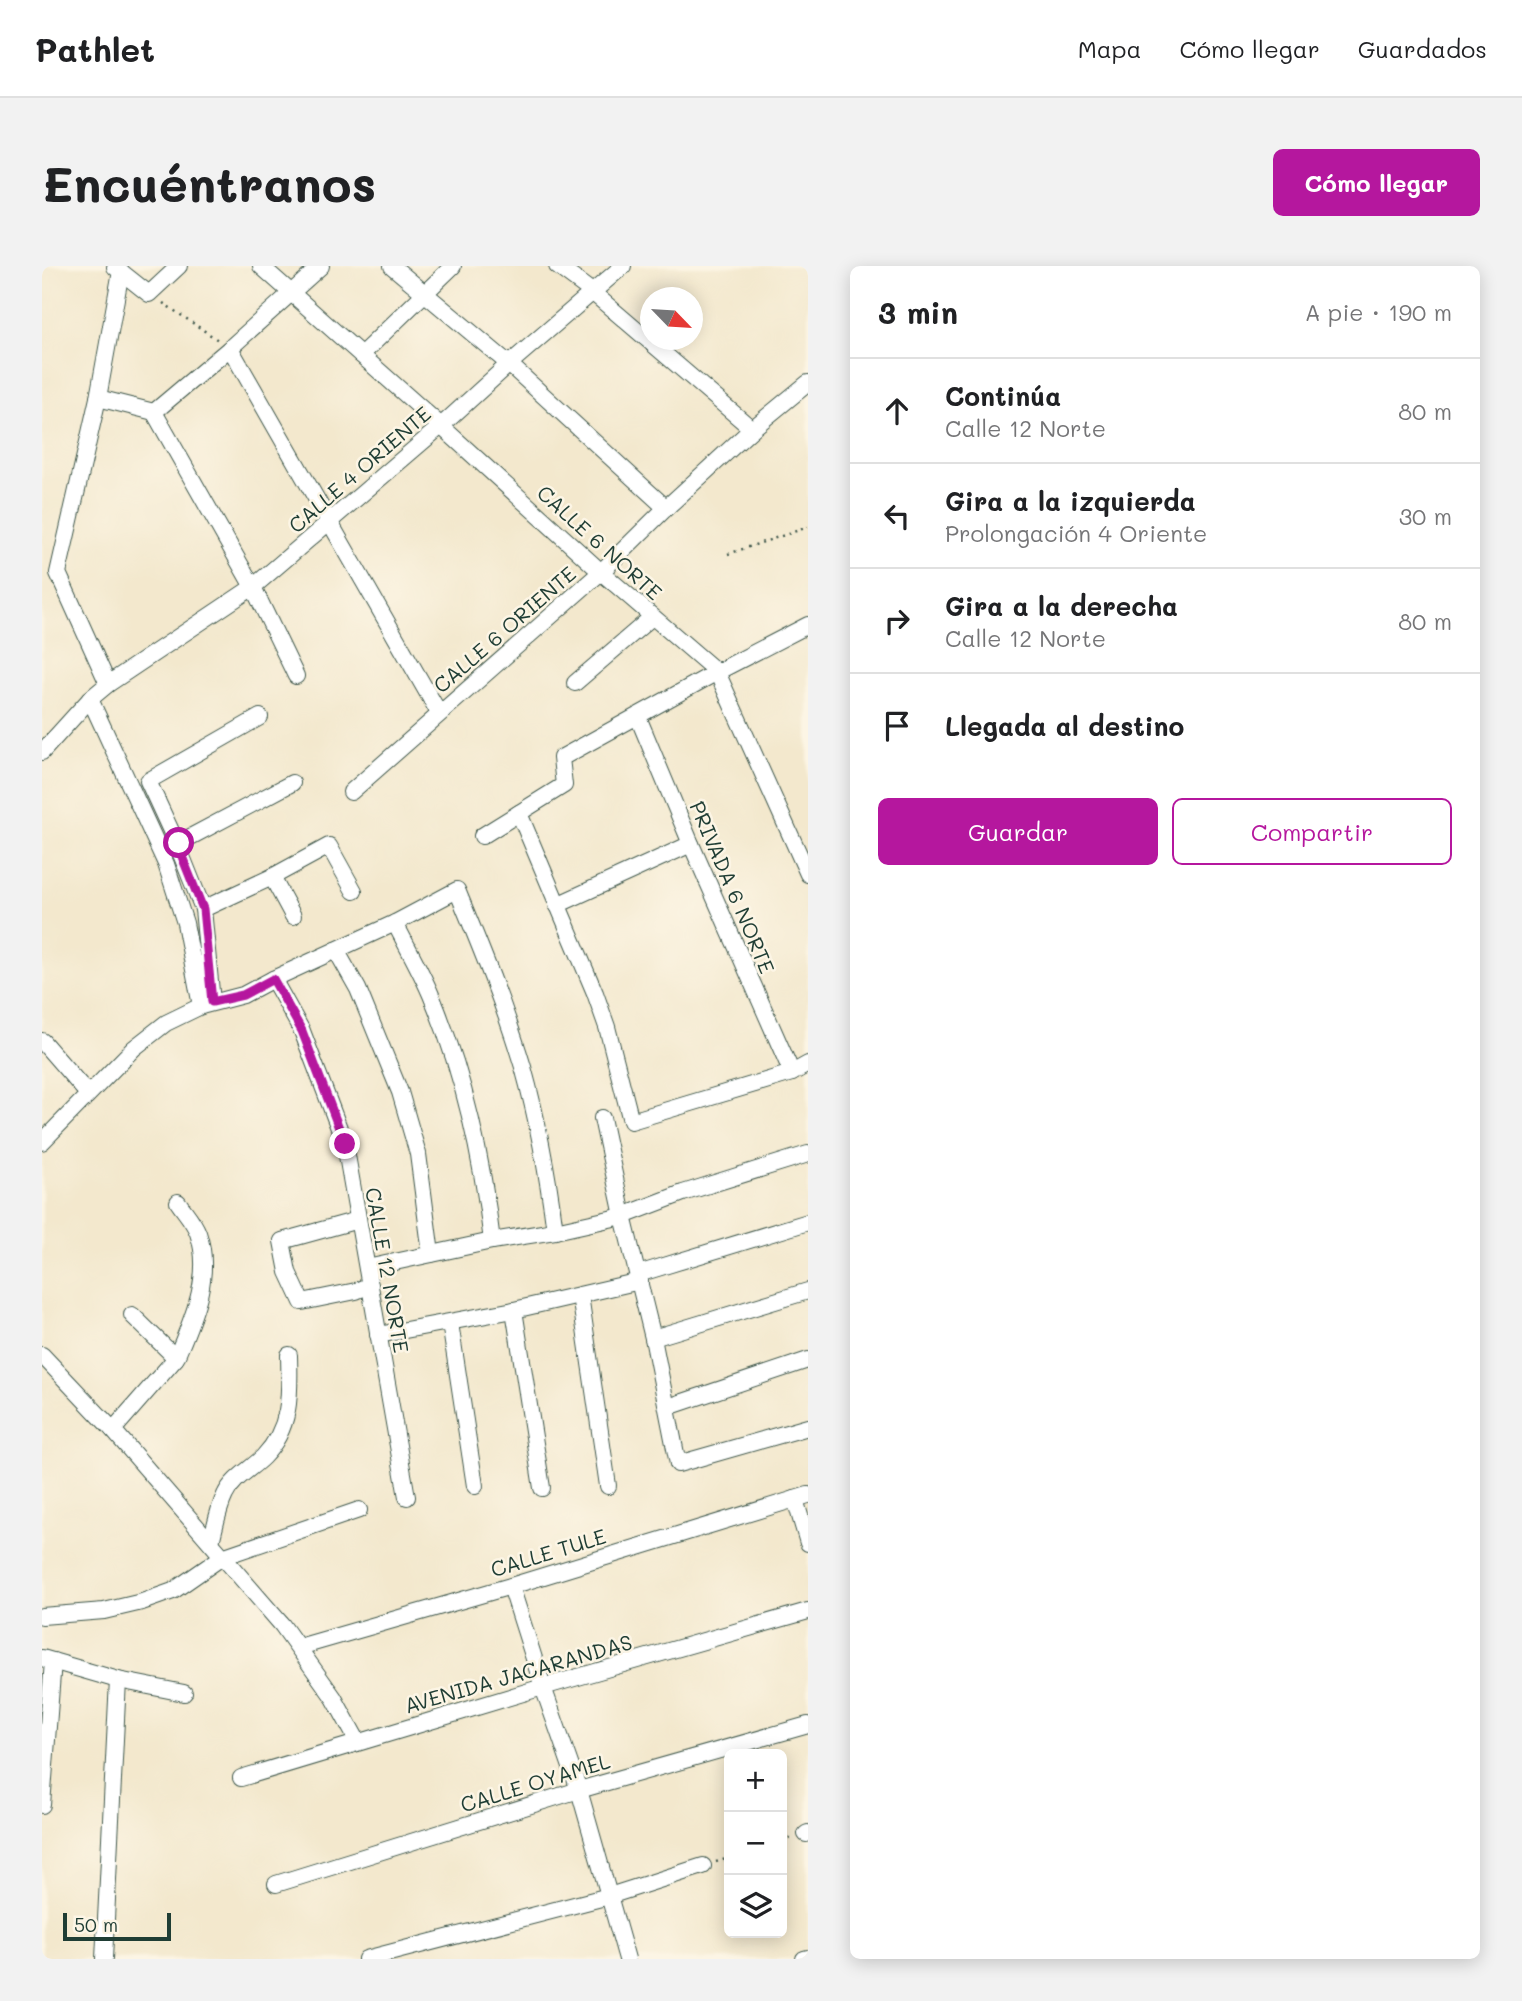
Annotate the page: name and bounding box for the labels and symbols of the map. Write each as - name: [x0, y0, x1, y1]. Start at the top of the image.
- north arrow: [640, 287, 703, 350]
- street label: CALLE 4 ORIENTE: [282, 400, 436, 538]
- street label: CALLE 6 NORTE: [532, 479, 668, 605]
- street label: CALLE 6 ORIENTE: [427, 560, 581, 698]
- street label: PRIVADA 6 NORTE: [684, 797, 782, 977]
- route start: [163, 827, 194, 858]
- route end: [329, 1128, 360, 1159]
- street label: CALLE 12 NORTE: [360, 1185, 416, 1355]
- street label: CALLE TULE: [487, 1522, 609, 1582]
- street label: AVENIDA JACARANDAS: [401, 1628, 635, 1718]
- street label: CALLE OYAMEL: [457, 1746, 613, 1818]
- scale bar: [63, 1910, 172, 1942]

